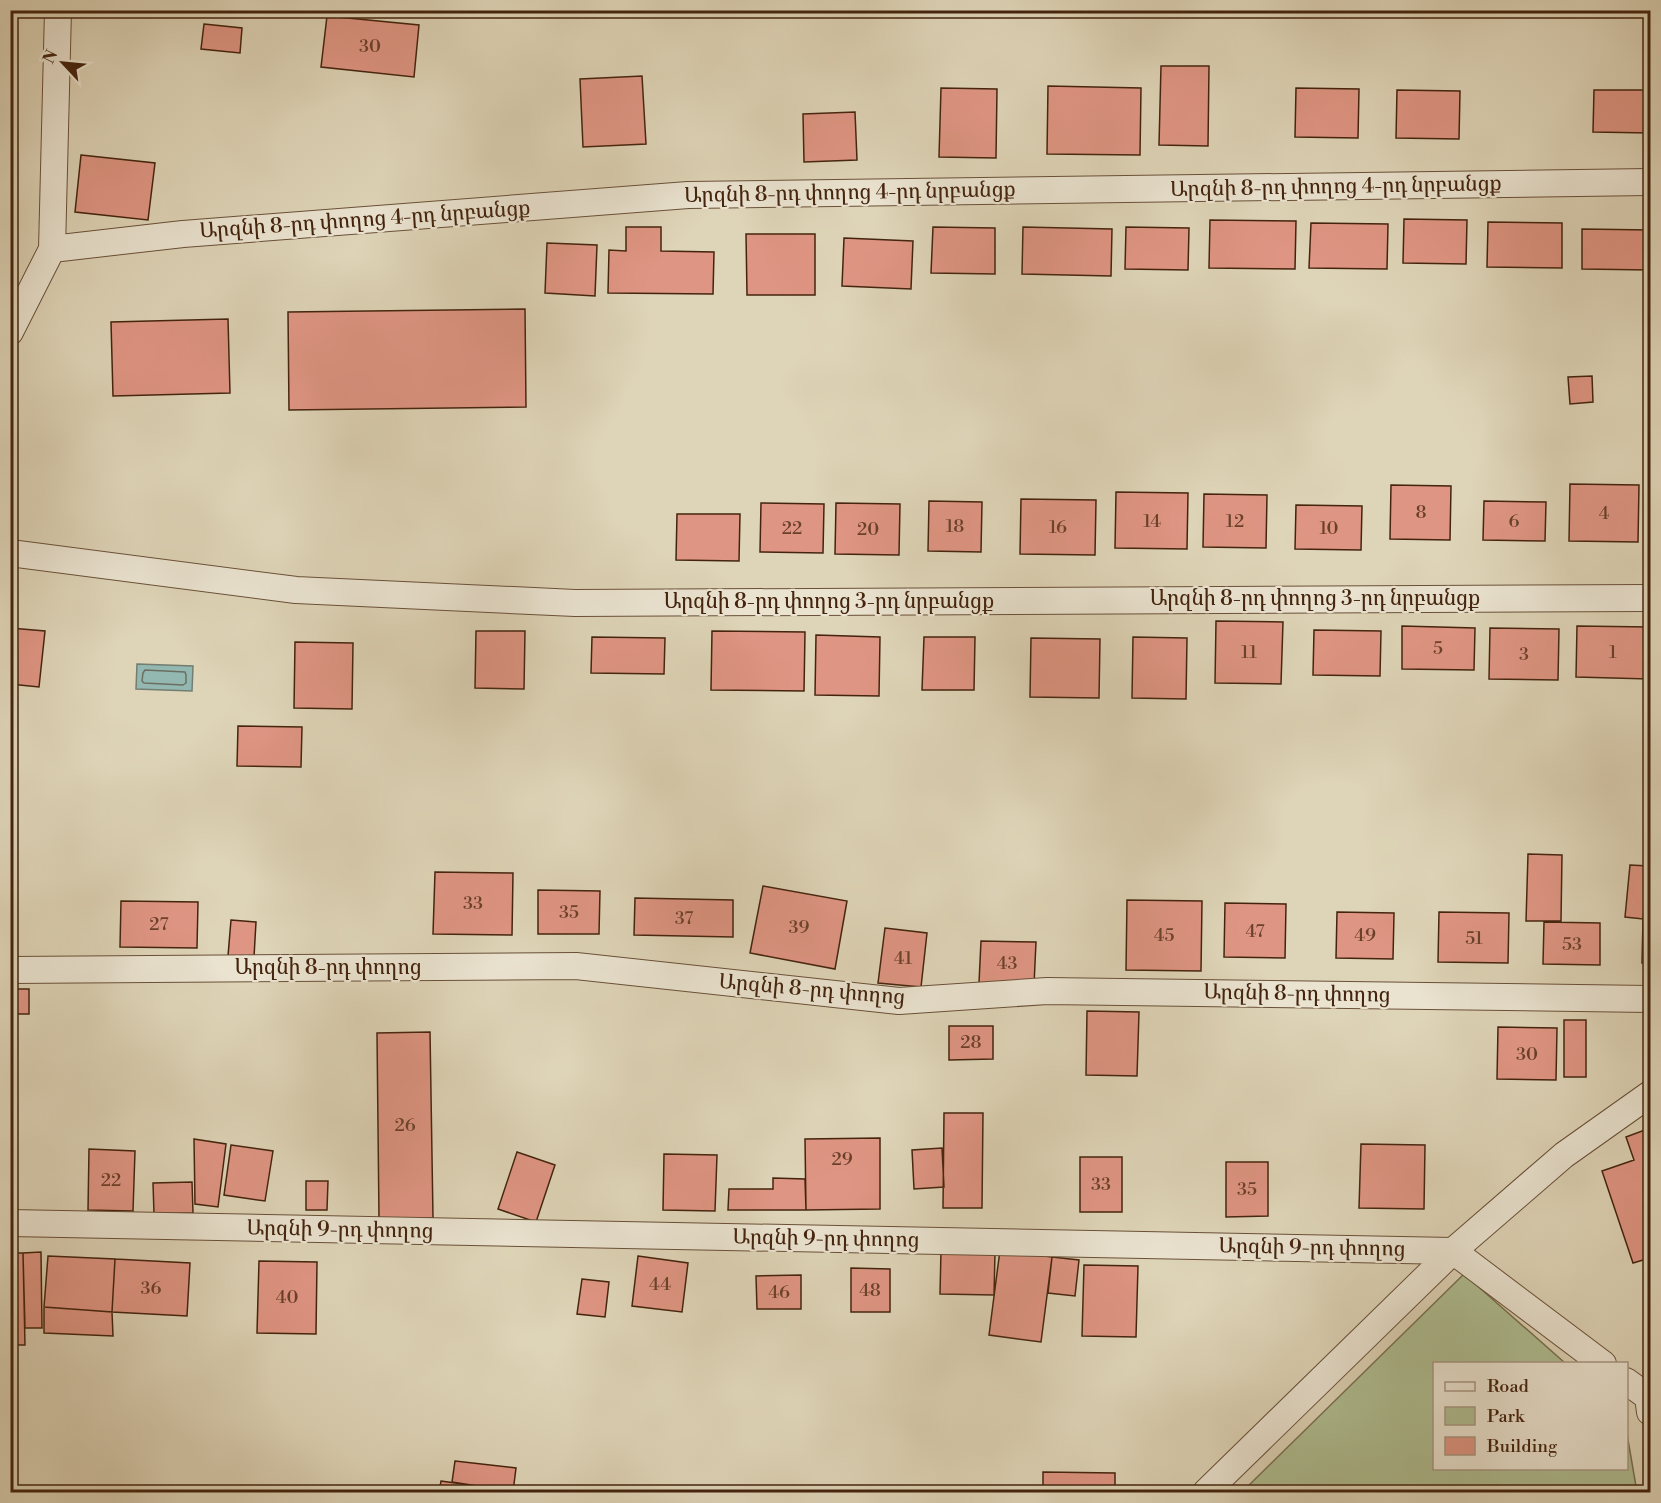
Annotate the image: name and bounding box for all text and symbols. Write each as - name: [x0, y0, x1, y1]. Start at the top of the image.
- north arrow: [33, 33, 93, 93]
- house number: 30: [359, 35, 381, 58]
- text: N: [39, 46, 62, 67]
- street label: Արզնի 8-րդ փողոց 4-րդ նրբանցք: [1170, 171, 1502, 203]
- street label: Արզնի 8-րդ փողոց 4-րդ նրբանցք: [684, 177, 1016, 209]
- street label: Արզնի 8-րդ փողոց 4-րդ նրբանցք: [199, 195, 531, 245]
- house number: 8: [1415, 501, 1427, 524]
- house number: 4: [1599, 502, 1610, 525]
- house number: 14: [1143, 510, 1161, 533]
- house number: 12: [1226, 510, 1244, 533]
- house number: 6: [1509, 510, 1520, 533]
- house number: 18: [946, 515, 964, 538]
- house number: 16: [1049, 516, 1067, 539]
- house number: 22: [782, 517, 802, 540]
- house number: 10: [1319, 517, 1339, 540]
- house number: 20: [857, 518, 879, 541]
- street label: Արզնի 8-րդ փողոց 3-րդ նրբանցք: [1150, 586, 1480, 612]
- street label: Արզնի 8-րդ փողոց 3-րդ նրբանցք: [664, 589, 994, 615]
- house number: 5: [1433, 637, 1443, 660]
- house number: 11: [1241, 641, 1257, 664]
- house number: 1: [1609, 641, 1617, 664]
- house number: 3: [1519, 643, 1529, 666]
- house number: 33: [463, 892, 483, 915]
- house number: 35: [559, 901, 579, 924]
- house number: 37: [675, 907, 693, 930]
- house number: 27: [149, 913, 169, 936]
- house number: 39: [789, 916, 810, 939]
- house number: 47: [1245, 920, 1265, 943]
- house number: 45: [1154, 924, 1174, 947]
- house number: 49: [1354, 924, 1376, 947]
- house number: 51: [1465, 927, 1483, 950]
- house number: 53: [1562, 933, 1582, 956]
- house number: 41: [894, 947, 912, 970]
- house number: 43: [997, 952, 1017, 975]
- street label: Արզնի 8-րդ փողոց: [234, 955, 422, 981]
- street label: Արզնի 8-րդ փողոց: [718, 969, 906, 1011]
- street label: Արզնի 8-րդ փողոց: [1203, 979, 1391, 1009]
- house number: 28: [960, 1031, 982, 1054]
- house number: 30: [1516, 1043, 1538, 1066]
- house number: 26: [394, 1114, 416, 1137]
- house number: 29: [831, 1148, 853, 1171]
- house number: 22: [101, 1169, 121, 1192]
- house number: 33: [1091, 1173, 1111, 1196]
- house number: 35: [1237, 1178, 1257, 1201]
- street label: Արզնի 9-րդ փողոց: [246, 1215, 434, 1245]
- street label: Արզնի 9-րդ փողոց: [732, 1224, 920, 1254]
- street label: Արզնի 9-րդ փողոց: [1218, 1233, 1406, 1263]
- house number: 44: [649, 1273, 671, 1296]
- house number: 36: [141, 1277, 162, 1300]
- house number: 48: [859, 1279, 881, 1302]
- house number: 46: [768, 1281, 790, 1304]
- house number: 40: [276, 1286, 298, 1309]
- legend: [1433, 1362, 1628, 1470]
- text: Road: [1487, 1375, 1530, 1398]
- text: Park: [1487, 1405, 1526, 1428]
- text: Building: [1486, 1435, 1558, 1458]

